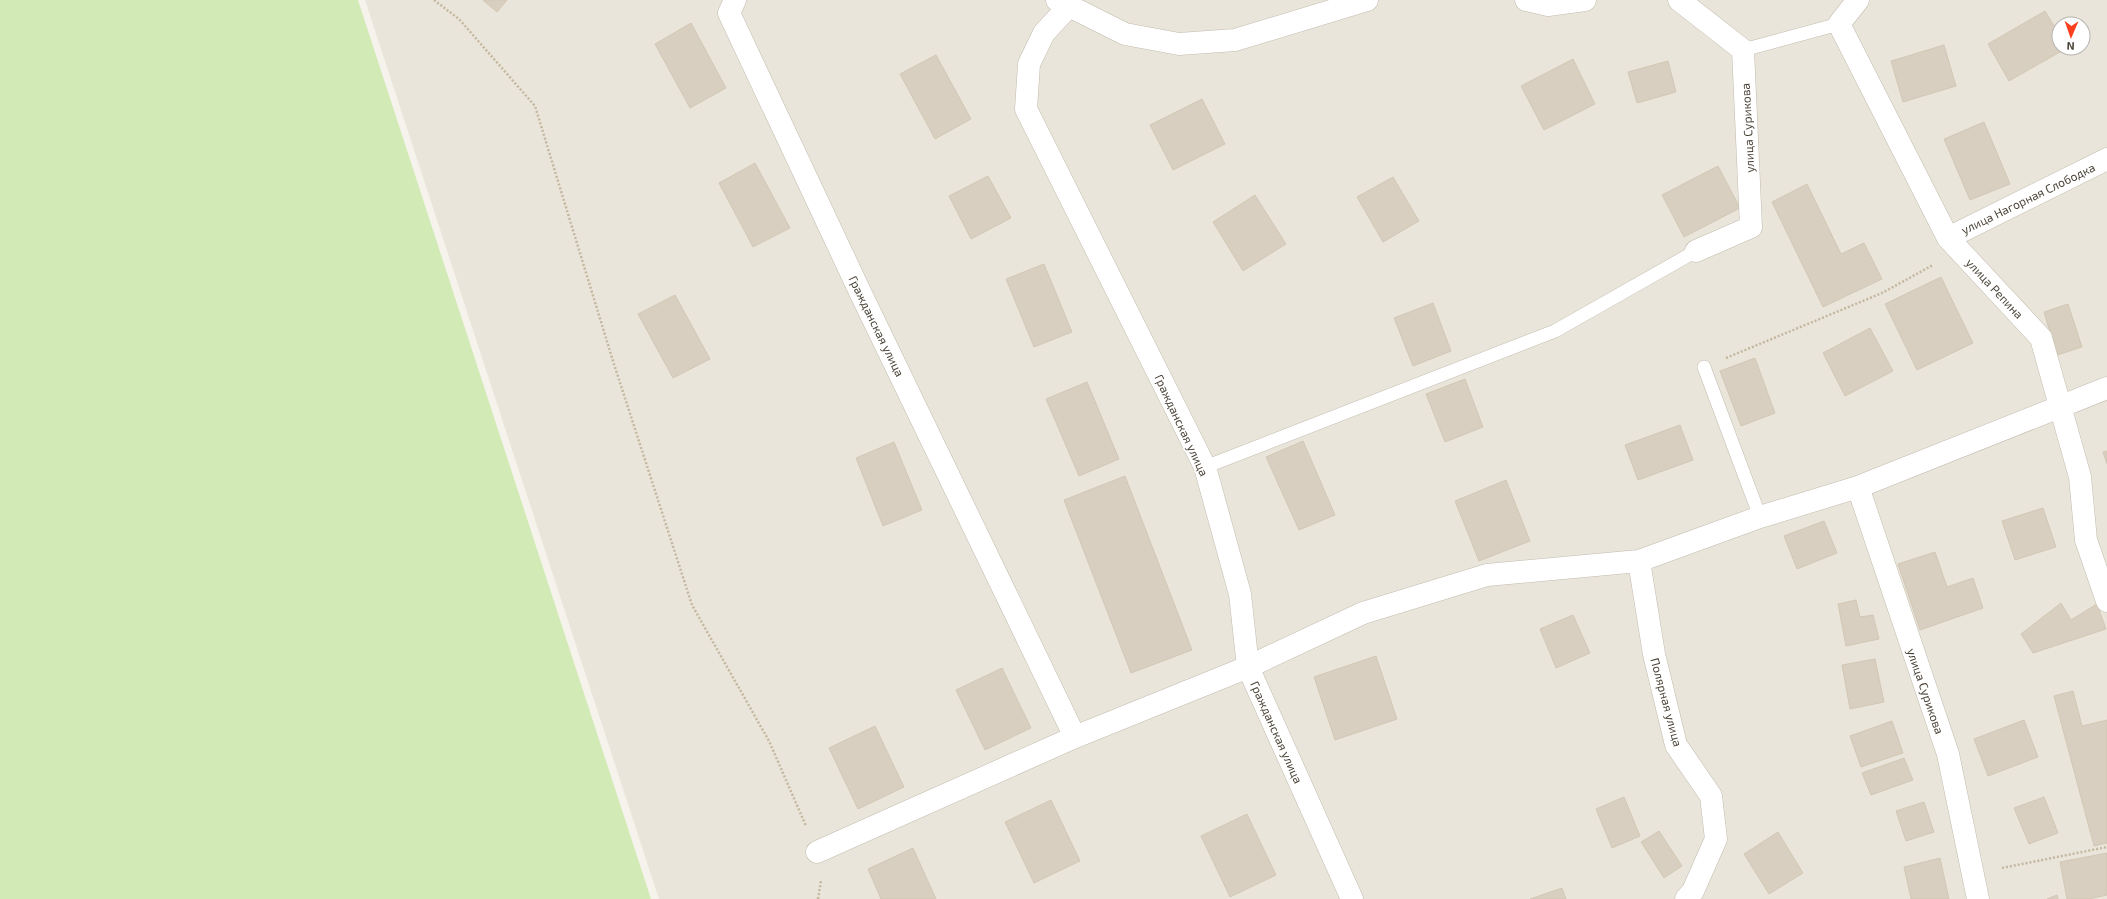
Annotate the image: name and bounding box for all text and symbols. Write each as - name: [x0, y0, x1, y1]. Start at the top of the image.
- north arrow: [2051, 16, 2091, 56]
- text: N: [2066, 40, 2075, 53]
- street label: улица Сурикова: [1738, 83, 1757, 173]
- street label: улица Нагорная Слободка: [1959, 159, 2098, 237]
- street label: улица Репина: [1963, 255, 2026, 322]
- street label: Гражданская улица: [846, 273, 907, 379]
- street label: Гражданская улица: [1151, 372, 1212, 478]
- street label: улица Сурикова: [1904, 646, 1947, 736]
- street label: Полярная улица: [1647, 656, 1686, 748]
- street label: Гражданская улица: [1247, 679, 1306, 786]

